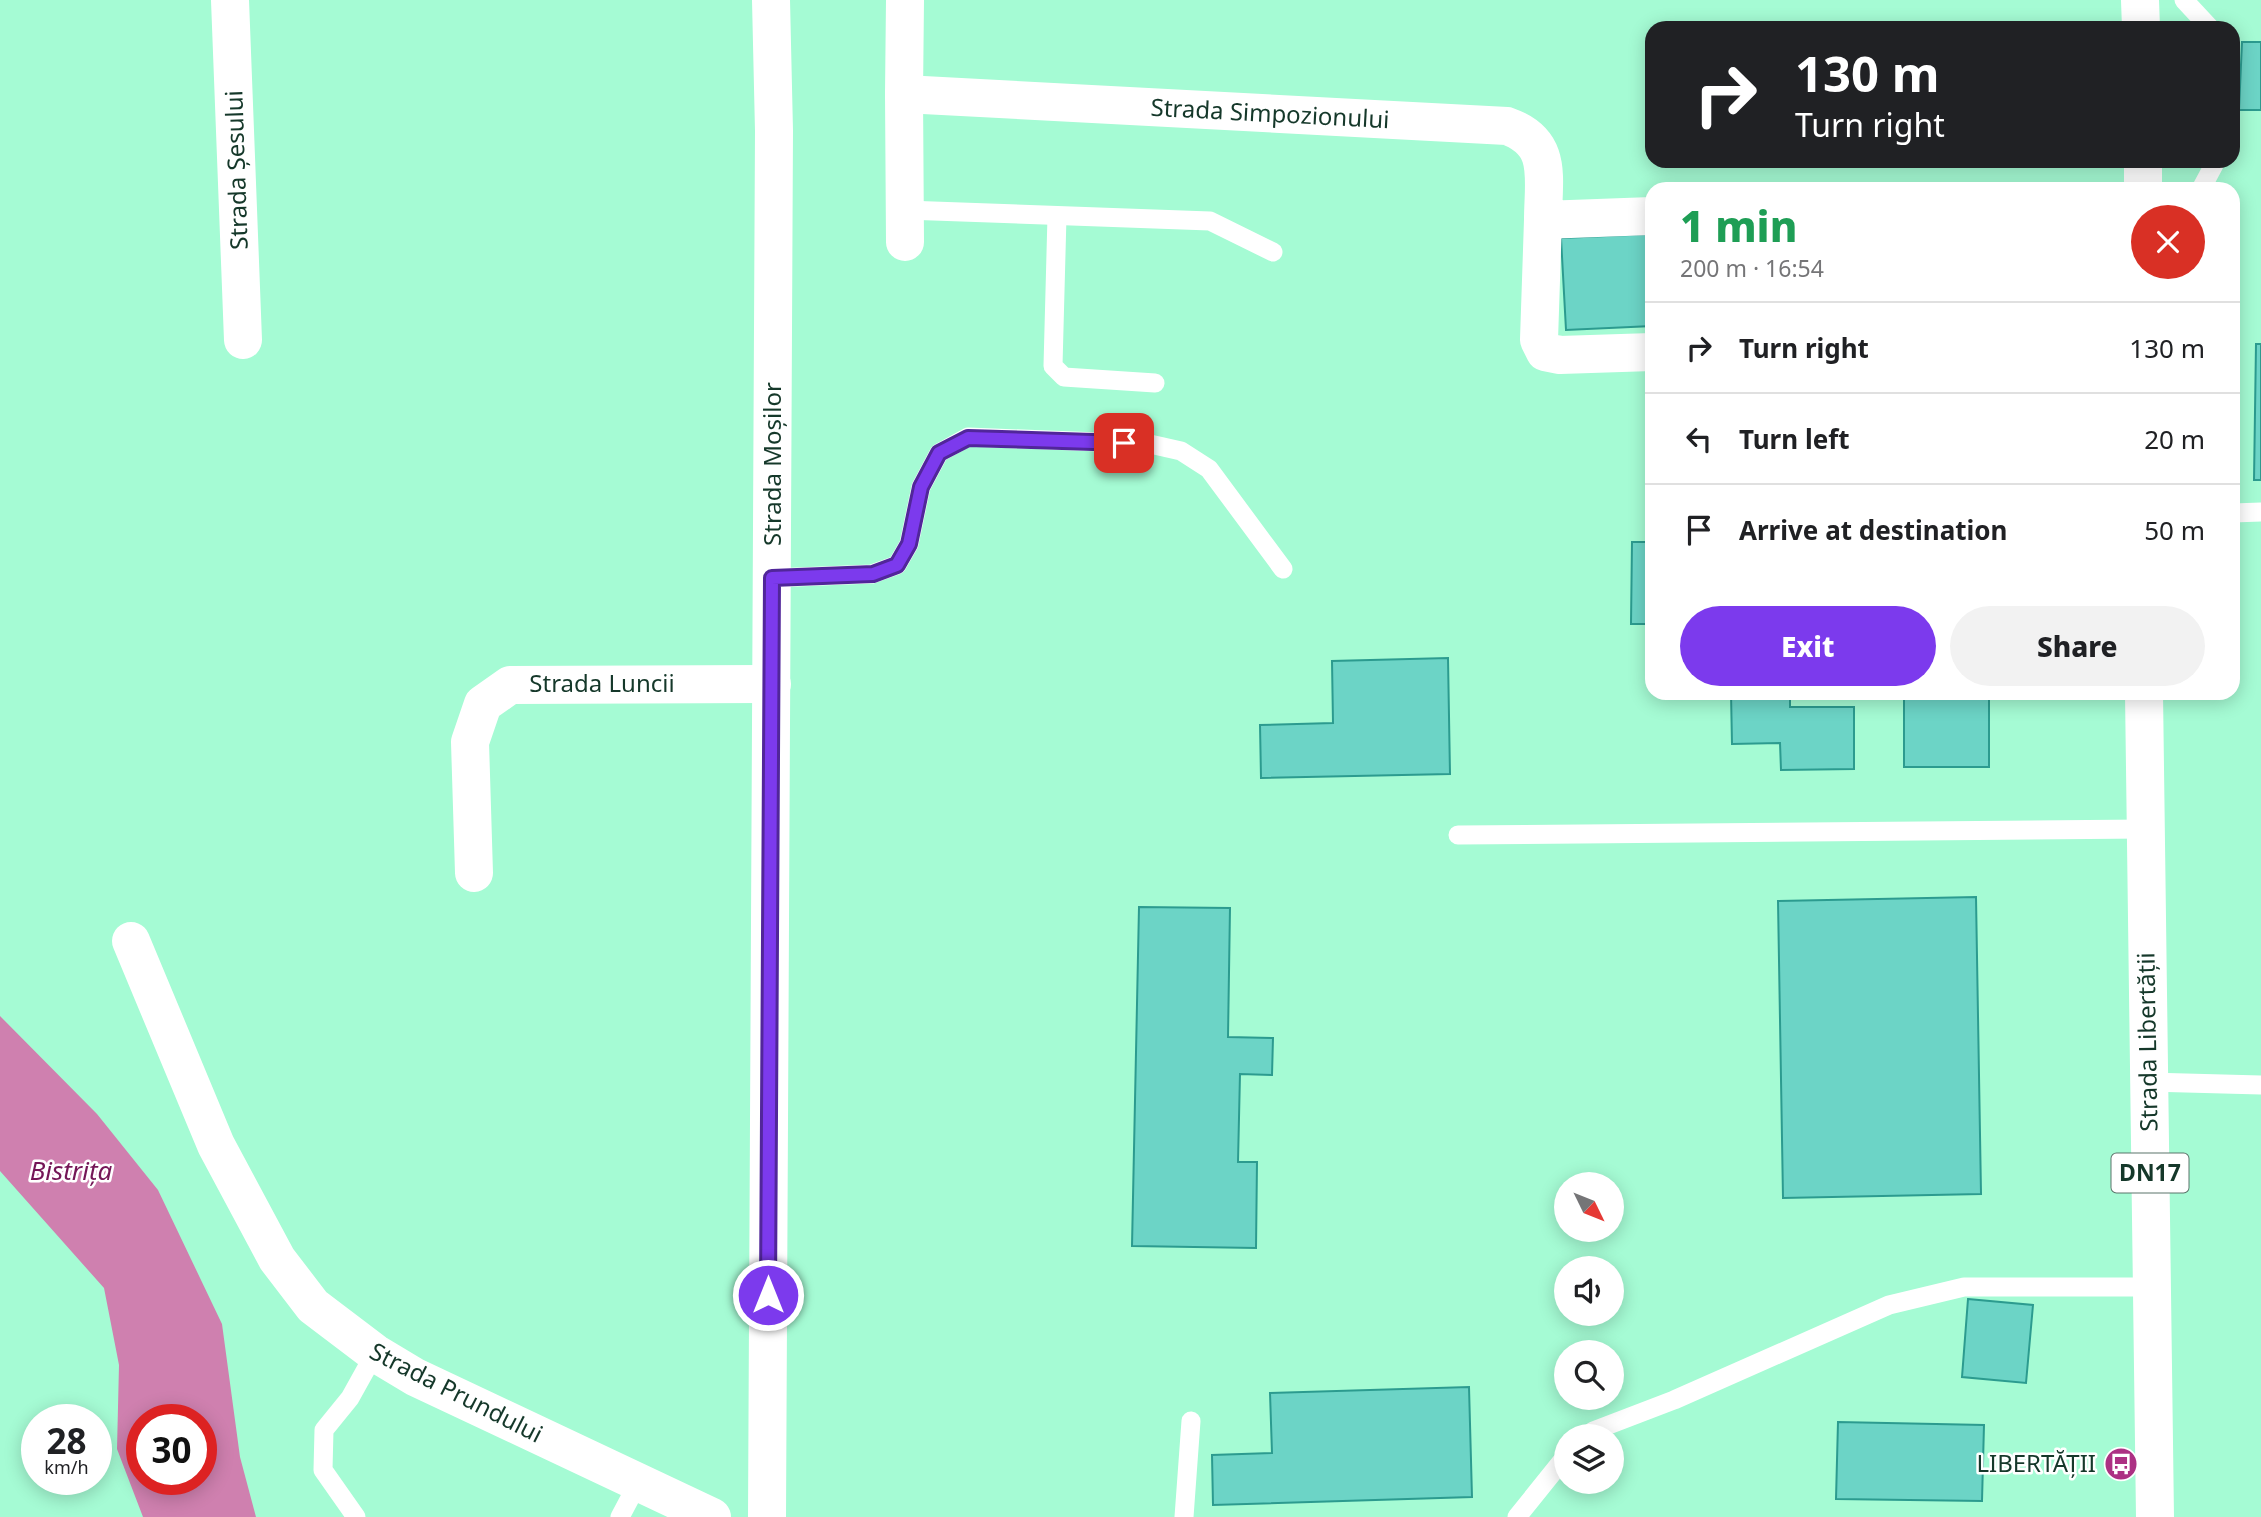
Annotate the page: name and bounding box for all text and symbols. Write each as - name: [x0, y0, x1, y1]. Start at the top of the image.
- text: 130 m: [1795, 40, 1940, 106]
- icon: right: [1680, 49, 1771, 140]
- street label: Strada Șesului: [216, 90, 255, 250]
- street label: Strada Simpozionului: [1150, 90, 1390, 135]
- text: Turn right: [1795, 103, 1945, 146]
- text: 1 min: [1680, 197, 1797, 254]
- button: close: [2131, 205, 2205, 279]
- text: 200 m · 16:54: [1680, 252, 1824, 284]
- icon: right: [1680, 329, 1718, 367]
- text: Turn right: [1739, 330, 1869, 366]
- text: 130 m: [2129, 330, 2205, 366]
- street label: Strada Moșilor: [755, 382, 788, 546]
- pin: [1094, 413, 1154, 473]
- icon: left: [1680, 420, 1718, 458]
- text: Turn left: [1739, 421, 1850, 457]
- text: 20 m: [2144, 421, 2205, 457]
- icon: arrive: [1105, 424, 1143, 462]
- icon: arrive: [1680, 511, 1718, 549]
- text: Arrive at destination: [1739, 512, 2008, 548]
- text: 50 m: [2144, 512, 2205, 548]
- button: Exit: [1680, 606, 1936, 686]
- button: Share: [1950, 606, 2205, 686]
- street label: Strada Luncii: [529, 666, 675, 699]
- street label: Strada Libertății: [2128, 952, 2165, 1132]
- water label: Bistrița: [30, 1152, 113, 1188]
- road number: DN17: [2112, 1154, 2188, 1192]
- north arrow: [1554, 1172, 1624, 1242]
- map controls: [1554, 1172, 1624, 1494]
- button: sound: [1554, 1256, 1624, 1326]
- position arrow: [731, 1258, 805, 1332]
- street label: Strada Prundului: [364, 1334, 549, 1450]
- button: search: [1554, 1340, 1624, 1410]
- speed limit sign: 30: [126, 1404, 217, 1495]
- text: 28: [46, 1417, 87, 1464]
- button: layers: [1554, 1424, 1624, 1494]
- bus stop icon: LIBERTĂȚII: [2102, 1445, 2140, 1483]
- place label: LIBERTĂȚII: [1976, 1446, 2096, 1479]
- text: km/h: [44, 1455, 89, 1479]

